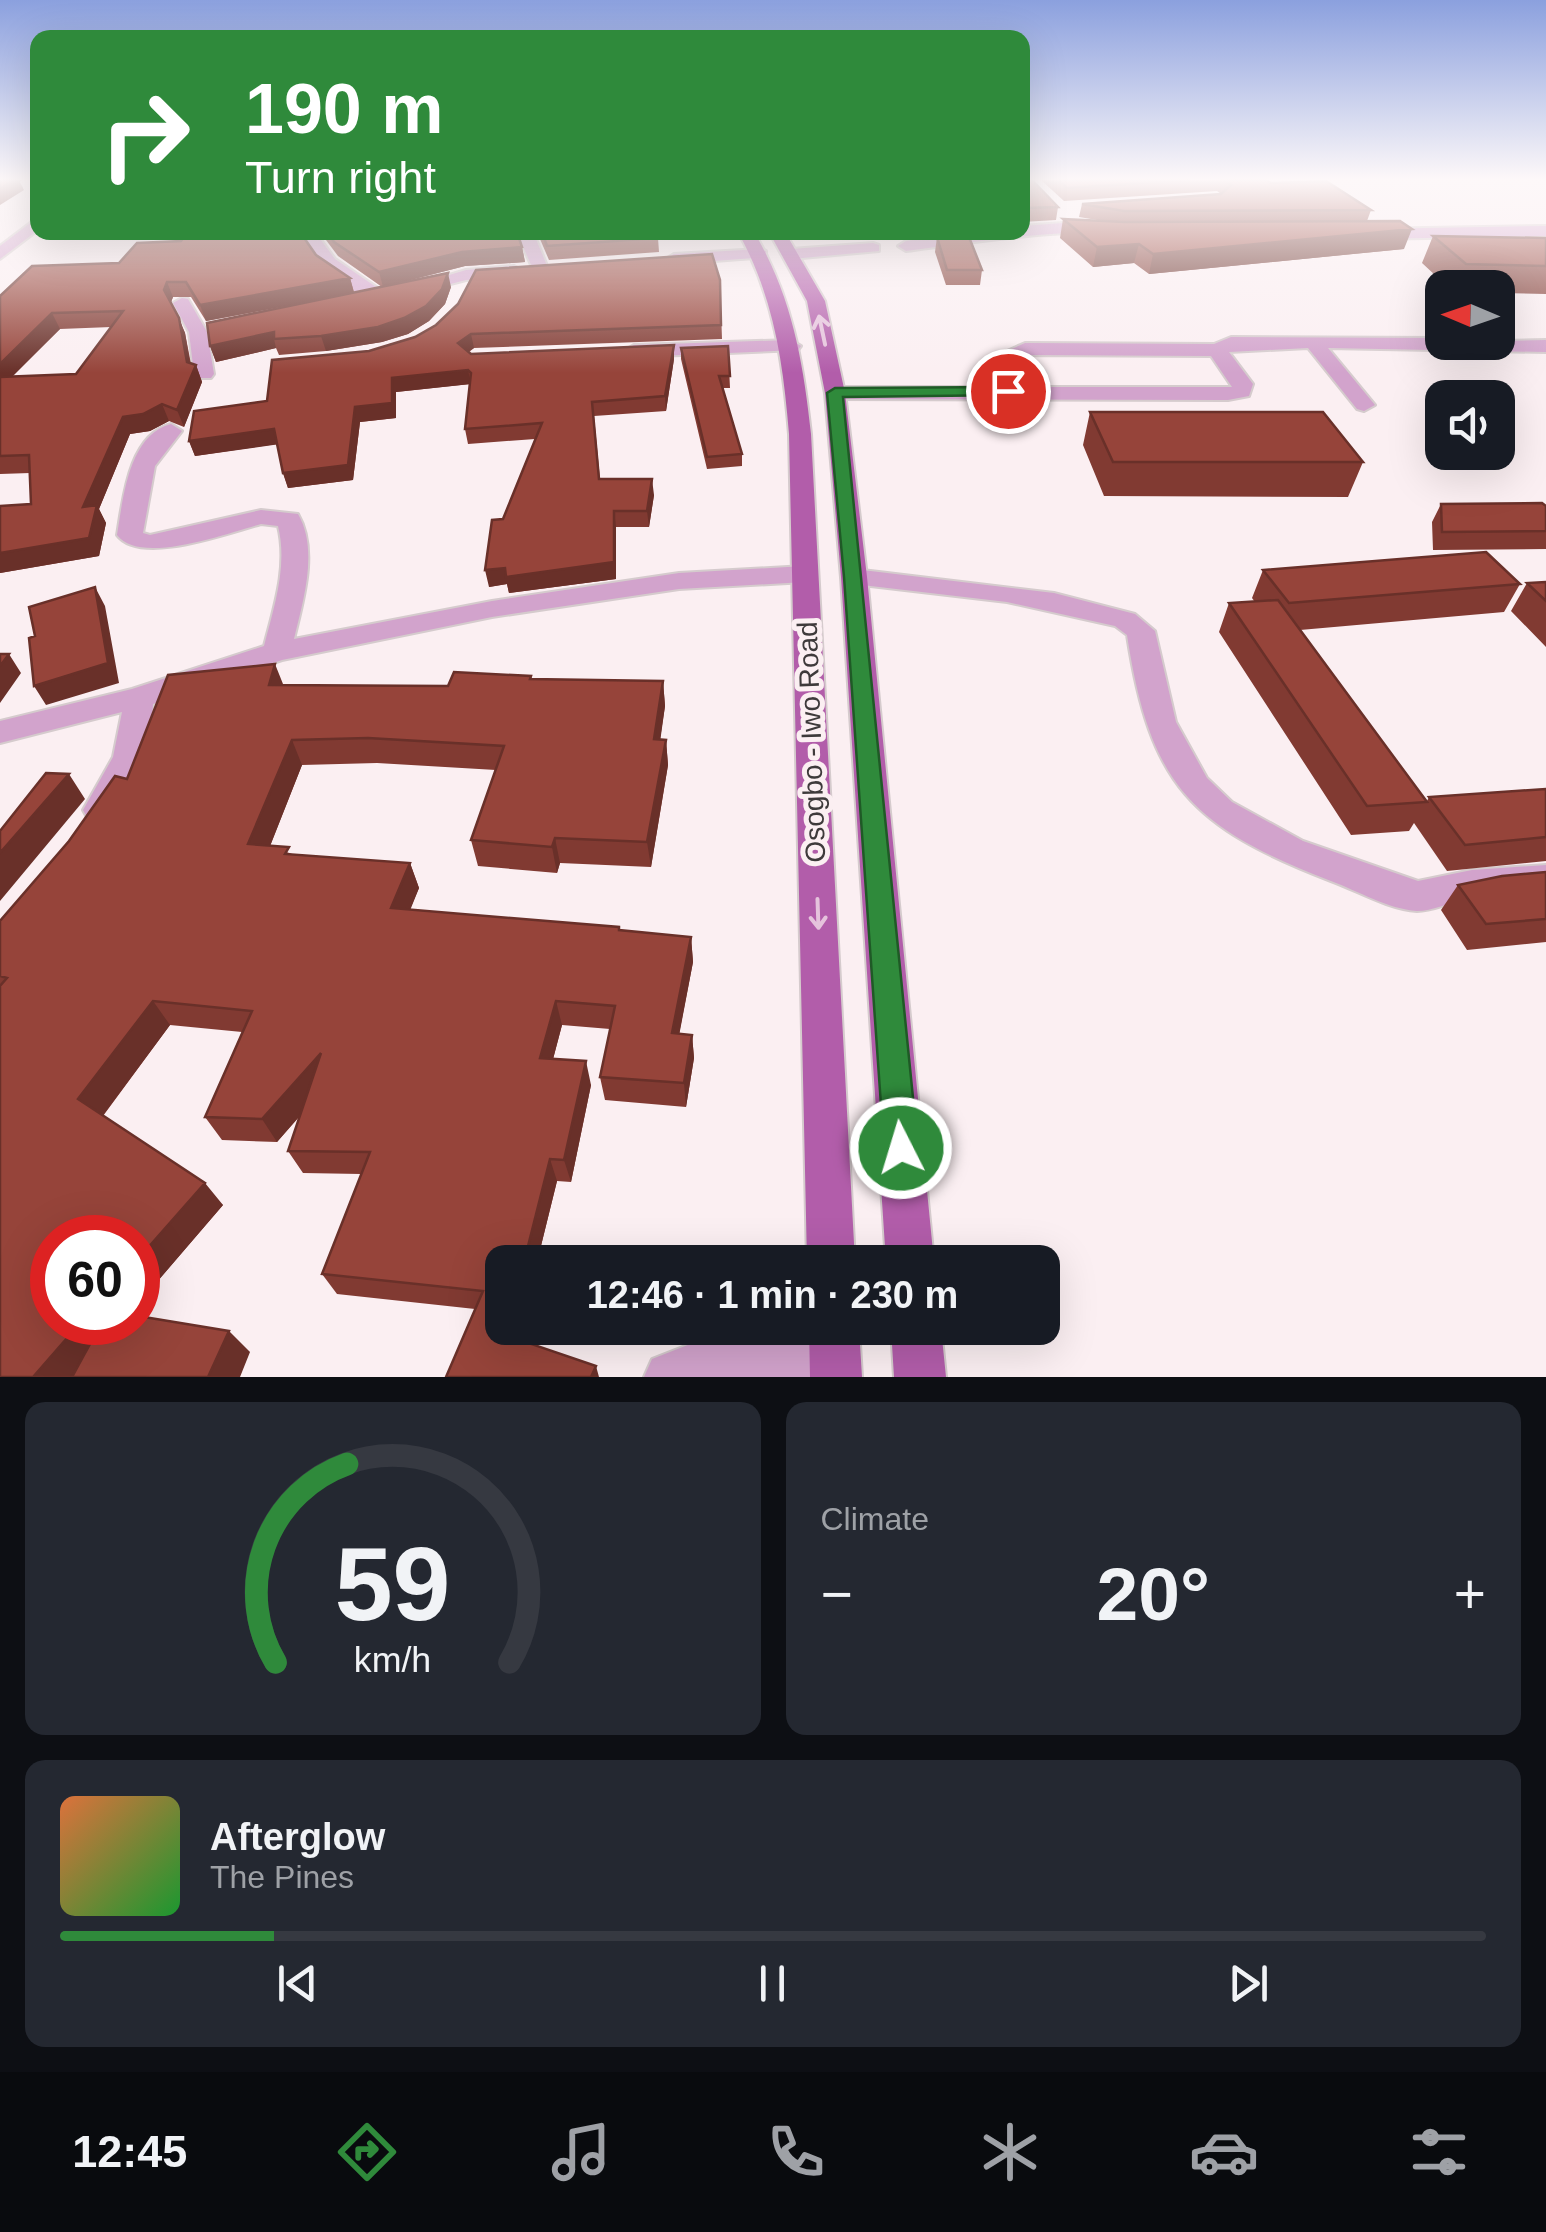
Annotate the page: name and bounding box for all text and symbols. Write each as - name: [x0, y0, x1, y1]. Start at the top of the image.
- icon: right: [80, 70, 210, 200]
- text: 190 m: [245, 70, 443, 148]
- text: Turn right: [245, 152, 436, 203]
- north arrow: [1425, 270, 1515, 360]
- map controls: [1425, 270, 1515, 470]
- one-way arrow: [811, 314, 830, 346]
- pin: [966, 349, 1051, 434]
- icon: arrive: [981, 364, 1036, 419]
- button: sound: [1425, 380, 1515, 470]
- street label: Osogbo - Iwo Road: [792, 621, 831, 863]
- one-way arrow: [809, 898, 828, 930]
- position arrow: [849, 1096, 953, 1200]
- speed limit sign: 60: [30, 1215, 160, 1345]
- text: 12:46 · 1 min · 230 m: [587, 1274, 958, 1316]
- text: Climate: [821, 1501, 929, 1537]
- text: 59: [335, 1526, 451, 1642]
- text: 20°: [1097, 1552, 1210, 1636]
- text: −: [821, 1563, 853, 1625]
- text: +: [1454, 1563, 1486, 1625]
- text: km/h: [354, 1640, 431, 1680]
- text: Afterglow: [210, 1816, 385, 1858]
- text: The Pines: [210, 1859, 354, 1895]
- icon: previous: [270, 1956, 325, 2011]
- icon: pause: [745, 1956, 800, 2011]
- icon: next: [1221, 1956, 1276, 2011]
- icon: directions: [332, 2117, 402, 2187]
- icon: music: [546, 2117, 616, 2187]
- icon: phone: [761, 2117, 831, 2187]
- icon: climate: [975, 2117, 1045, 2187]
- icon: car: [1189, 2117, 1259, 2187]
- icon: filters: [1404, 2117, 1474, 2187]
- text: 12:45: [72, 2126, 187, 2177]

